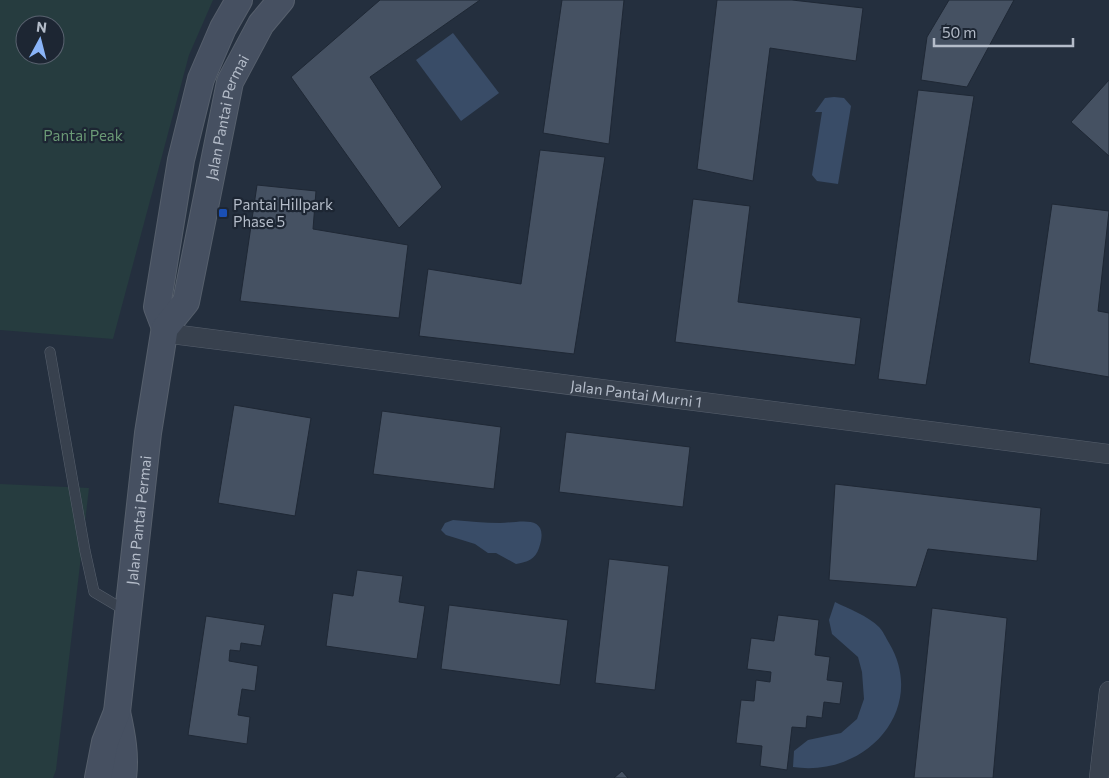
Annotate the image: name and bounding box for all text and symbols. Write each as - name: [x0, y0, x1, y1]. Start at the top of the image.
- north arrow: [15, 15, 65, 65]
- scale bar: [934, 15, 1073, 47]
- text: N: [35, 18, 48, 36]
- text: 50 m: [942, 23, 976, 41]
- street label: Jalan Pantai Permai: [202, 51, 252, 182]
- park label: Pantai Peak: [43, 126, 123, 144]
- place label: Pantai Hillpark Phase 5: [233, 195, 333, 230]
- marker: Pantai Hillpark Phase 5: [217, 207, 229, 219]
- street label: Jalan Pantai Murni 1: [569, 376, 703, 411]
- street label: Jalan Pantai Permai: [122, 455, 154, 586]

